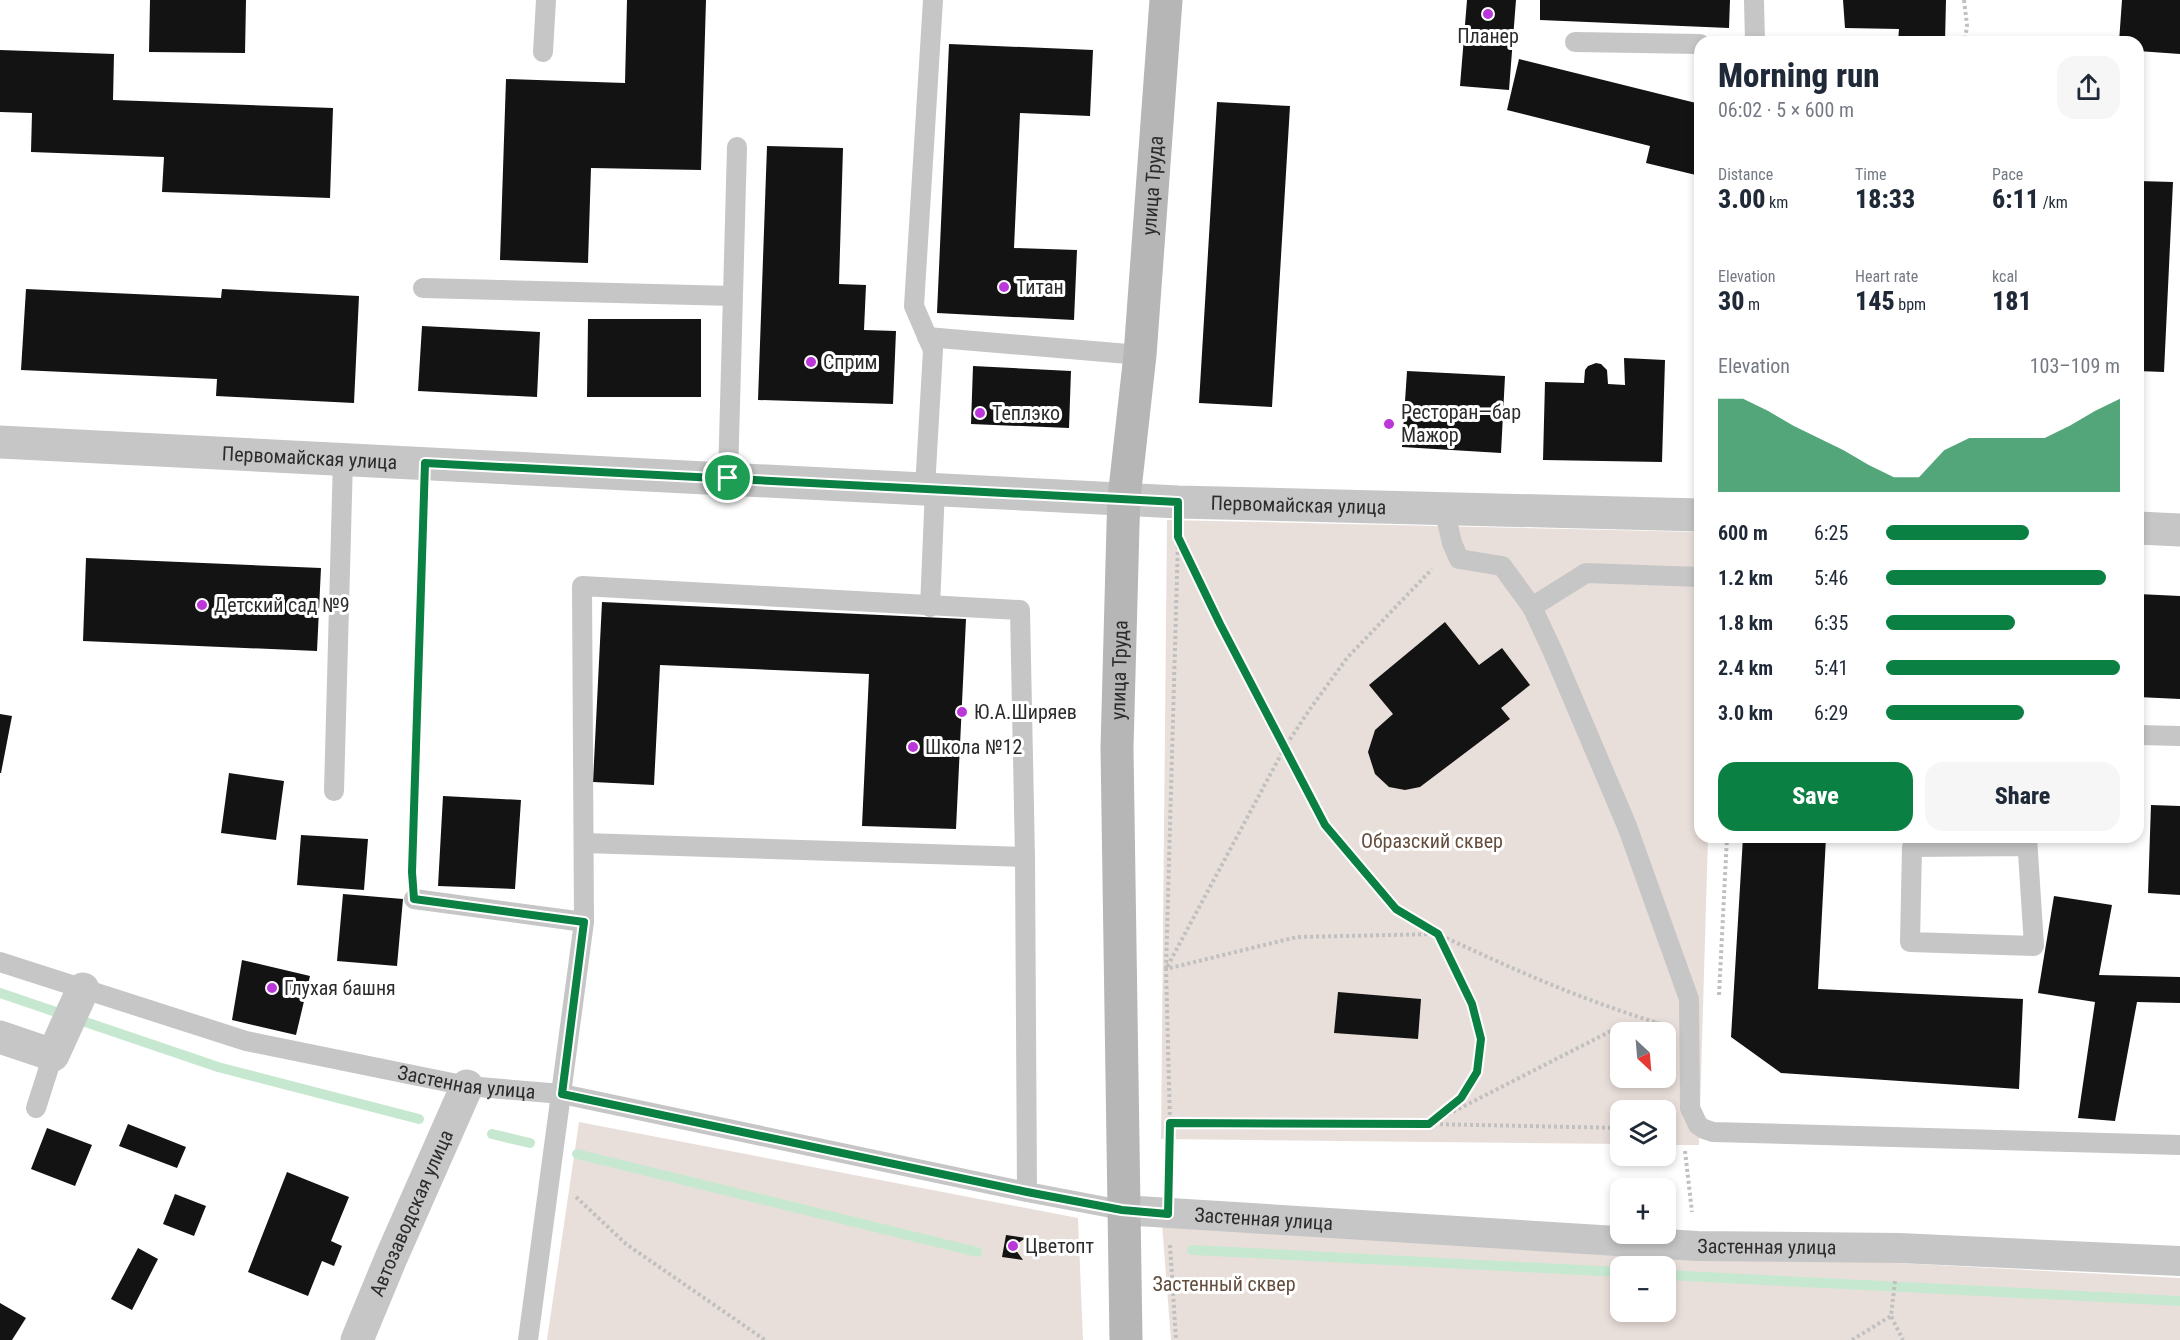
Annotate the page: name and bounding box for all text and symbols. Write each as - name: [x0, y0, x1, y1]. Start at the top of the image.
- marker: Планер: [1481, 7, 1495, 21]
- place label: Планер: [1457, 24, 1519, 48]
- text: Morning run: [1718, 56, 1880, 95]
- button: share: [2057, 56, 2120, 119]
- text: 06:02 · 5 × 600 m: [1718, 98, 1854, 122]
- street label: улица Труда: [1137, 135, 1168, 236]
- text: Distance: [1718, 165, 1773, 184]
- text: Time: [1855, 165, 1887, 184]
- text: Pace: [1992, 165, 2023, 184]
- text: 3.00: [1718, 184, 1765, 214]
- text: 18:33: [1855, 184, 1915, 214]
- text: 6:11: [1992, 184, 2039, 214]
- text: km: [1765, 193, 1788, 212]
- text: /km: [2039, 193, 2068, 212]
- text: Elevation: [1718, 267, 1776, 286]
- text: Heart rate: [1855, 267, 1918, 286]
- text: kcal: [1992, 267, 2018, 286]
- place label: Титан: [1016, 275, 1064, 299]
- marker: Титан: [997, 280, 1011, 294]
- text: 30: [1718, 286, 1744, 316]
- text: 145: [1855, 286, 1895, 316]
- text: 181: [1992, 286, 2032, 316]
- text: m: [1744, 295, 1760, 314]
- text: bpm: [1895, 295, 1926, 314]
- place label: Сприм: [823, 350, 878, 374]
- text: Elevation: [1718, 354, 1790, 378]
- text: 103–109 m: [2030, 354, 2120, 378]
- marker: Сприм: [804, 355, 818, 369]
- place label: Ресторан—бар Мажор: [1401, 400, 1521, 447]
- place label: Теплэко: [992, 401, 1060, 425]
- marker: Теплэко: [973, 406, 987, 420]
- marker: Ресторан—бар Мажор: [1382, 417, 1396, 431]
- street label: Первомайская улица: [221, 441, 398, 474]
- pin: [702, 452, 753, 503]
- icon: arrive: [711, 461, 744, 494]
- street label: Первомайская улица: [1210, 491, 1387, 519]
- text: 600 m: [1718, 521, 1768, 545]
- text: 6:25: [1814, 521, 1848, 545]
- text: 1.2 km: [1718, 566, 1773, 590]
- text: 5:46: [1814, 566, 1848, 590]
- place label: Детский сад №9: [214, 593, 350, 617]
- marker: Детский сад №9: [195, 598, 209, 612]
- text: 1.8 km: [1718, 611, 1773, 635]
- text: 6:35: [1814, 611, 1848, 635]
- street label: улица Труда: [1106, 620, 1132, 720]
- text: 2.4 km: [1718, 656, 1773, 680]
- text: 5:41: [1814, 656, 1848, 680]
- place label: Ю.А.Ширяев: [974, 700, 1077, 724]
- text: 3.0 km: [1718, 701, 1773, 725]
- text: 6:29: [1814, 701, 1848, 725]
- marker: Ю.А.Ширяев: [955, 705, 969, 719]
- place label: Школа №12: [925, 735, 1023, 759]
- marker: Школа №12: [906, 740, 920, 754]
- button: Save: [1718, 762, 1913, 831]
- button: Share: [1925, 762, 2120, 831]
- park label: Образский сквер: [1361, 829, 1503, 853]
- place label: Глухая башня: [284, 976, 396, 1000]
- marker: Глухая башня: [265, 981, 279, 995]
- north arrow: [1610, 1022, 1676, 1088]
- map controls: [1610, 1022, 1676, 1322]
- street label: Застенная улица: [396, 1060, 536, 1104]
- button: layers: [1610, 1100, 1676, 1166]
- street label: Автозаводская улица: [364, 1126, 458, 1300]
- button: +: [1610, 1178, 1676, 1244]
- street label: Застенная улица: [1194, 1203, 1334, 1235]
- place label: Цветопт: [1025, 1234, 1094, 1258]
- street label: Застенная улица: [1697, 1234, 1836, 1259]
- marker: Цветопт: [1006, 1239, 1020, 1253]
- button: −: [1610, 1256, 1676, 1322]
- park label: Застенный сквер: [1152, 1272, 1296, 1296]

